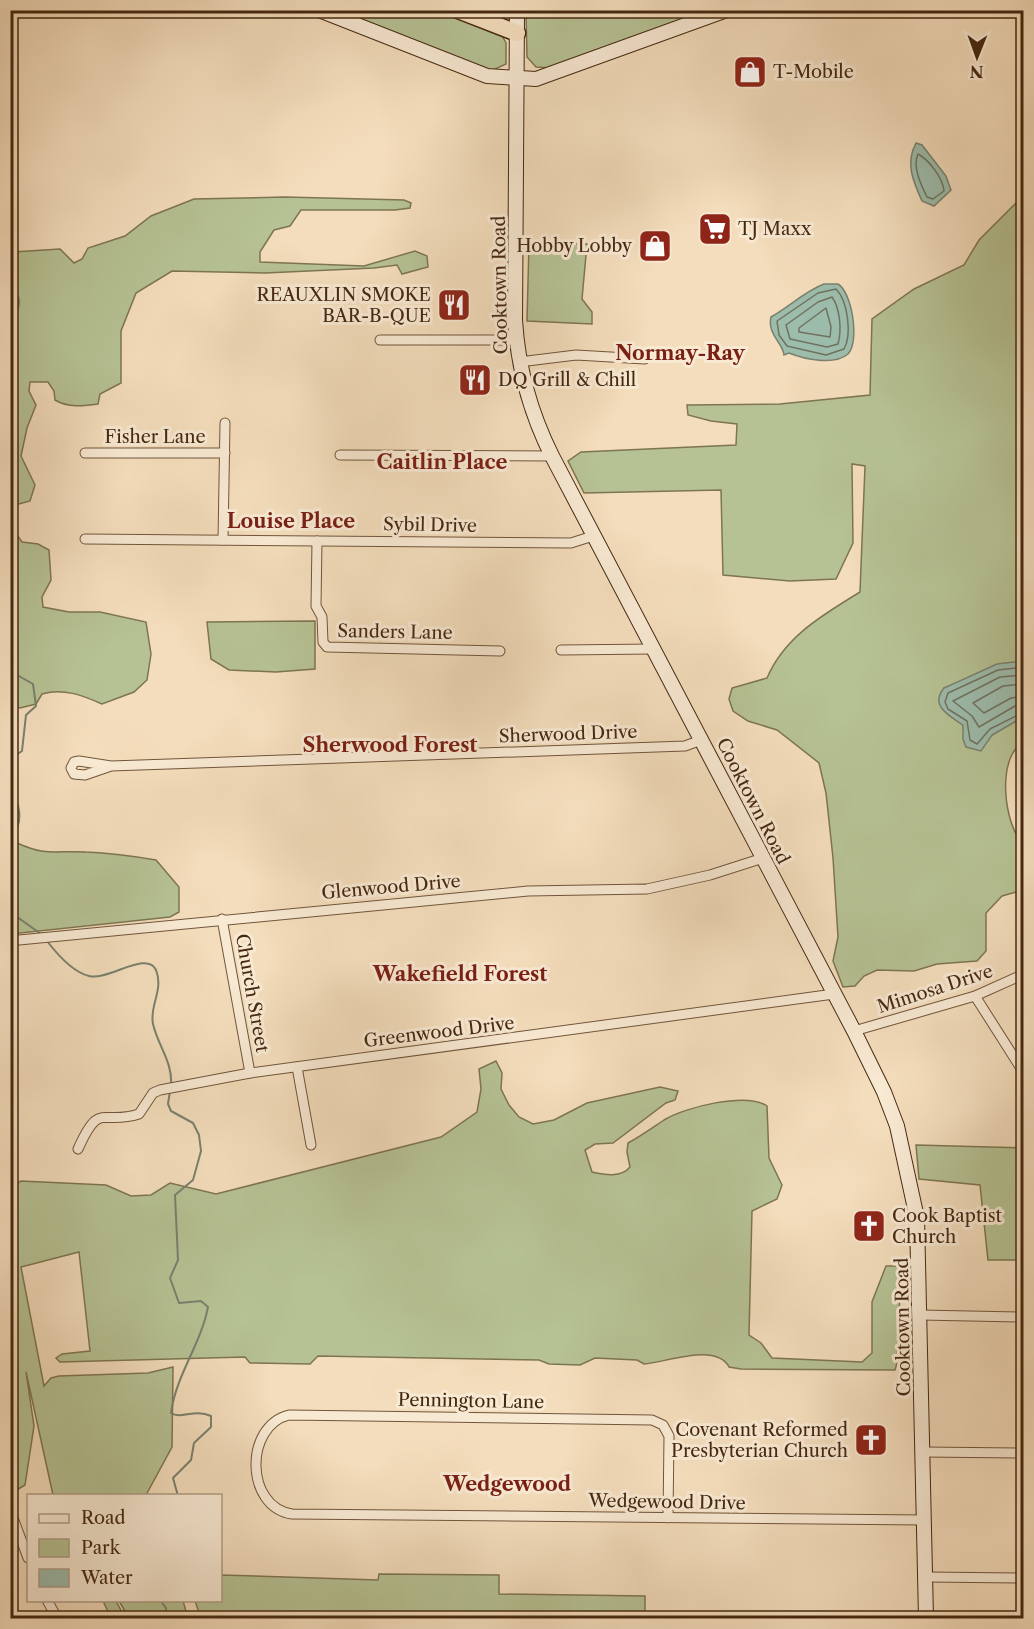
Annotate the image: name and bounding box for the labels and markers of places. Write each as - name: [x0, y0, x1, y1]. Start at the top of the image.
- shop icon: T-Mobile: [732, 54, 768, 90]
- place label: T-Mobile: [773, 61, 854, 83]
- supermarket icon: TJ Maxx: [697, 211, 733, 247]
- place label: TJ Maxx: [738, 218, 812, 240]
- shop icon: Hobby Lobby: [637, 228, 673, 264]
- place label: Hobby Lobby: [516, 235, 633, 257]
- place label: REAUXLIN SMOKE BAR-B-QUE: [257, 284, 431, 327]
- restaurant icon: REAUXLIN SMOKE BAR-B-QUE: [436, 287, 472, 323]
- restaurant icon: DQ Grill & Chill: [457, 362, 493, 398]
- place label: DQ Grill & Chill: [498, 369, 636, 391]
- place label: Cook Baptist Church: [892, 1205, 1003, 1248]
- church icon: Cook Baptist Church: [851, 1208, 887, 1244]
- place label: Covenant Reformed Presbyterian Church: [671, 1419, 848, 1462]
- church icon: Covenant Reformed Presbyterian Church: [853, 1422, 889, 1458]

